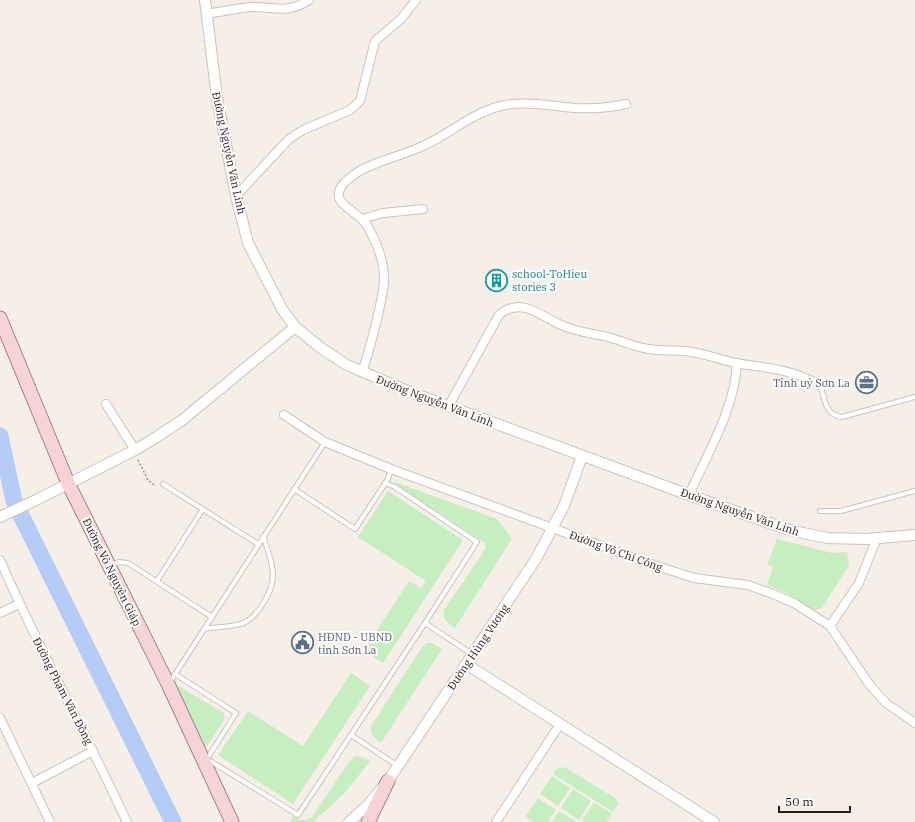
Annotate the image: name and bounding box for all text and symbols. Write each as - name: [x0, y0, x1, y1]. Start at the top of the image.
- street label: Đường Nguyễn Văn Linh: [209, 90, 249, 216]
- building icon: school-ToHieu stories 3: [483, 267, 509, 293]
- place label: school-ToHieu stories 3: [512, 267, 587, 294]
- office icon: Tỉnh uỷ Sơn La: [853, 370, 879, 396]
- street label: Đường Nguyễn Văn Linh: [374, 372, 496, 430]
- place label: Tỉnh uỷ Sơn La: [773, 376, 850, 390]
- street label: Đường Nguyễn Văn Linh: [679, 485, 801, 539]
- street label: Đường Võ Nguyên Giáp: [80, 516, 144, 628]
- street label: Đường Võ Chí Công: [568, 528, 664, 574]
- street label: Đường Hùng Vương: [444, 601, 512, 693]
- public building icon: HĐND - UBND tỉnh Sơn La: [289, 630, 315, 656]
- place label: HĐND - UBND tỉnh Sơn La: [318, 630, 392, 657]
- street label: Đường Phạm Văn Đồng: [30, 635, 96, 747]
- scale bar: [779, 788, 850, 814]
- text: 50 m: [785, 794, 814, 809]

